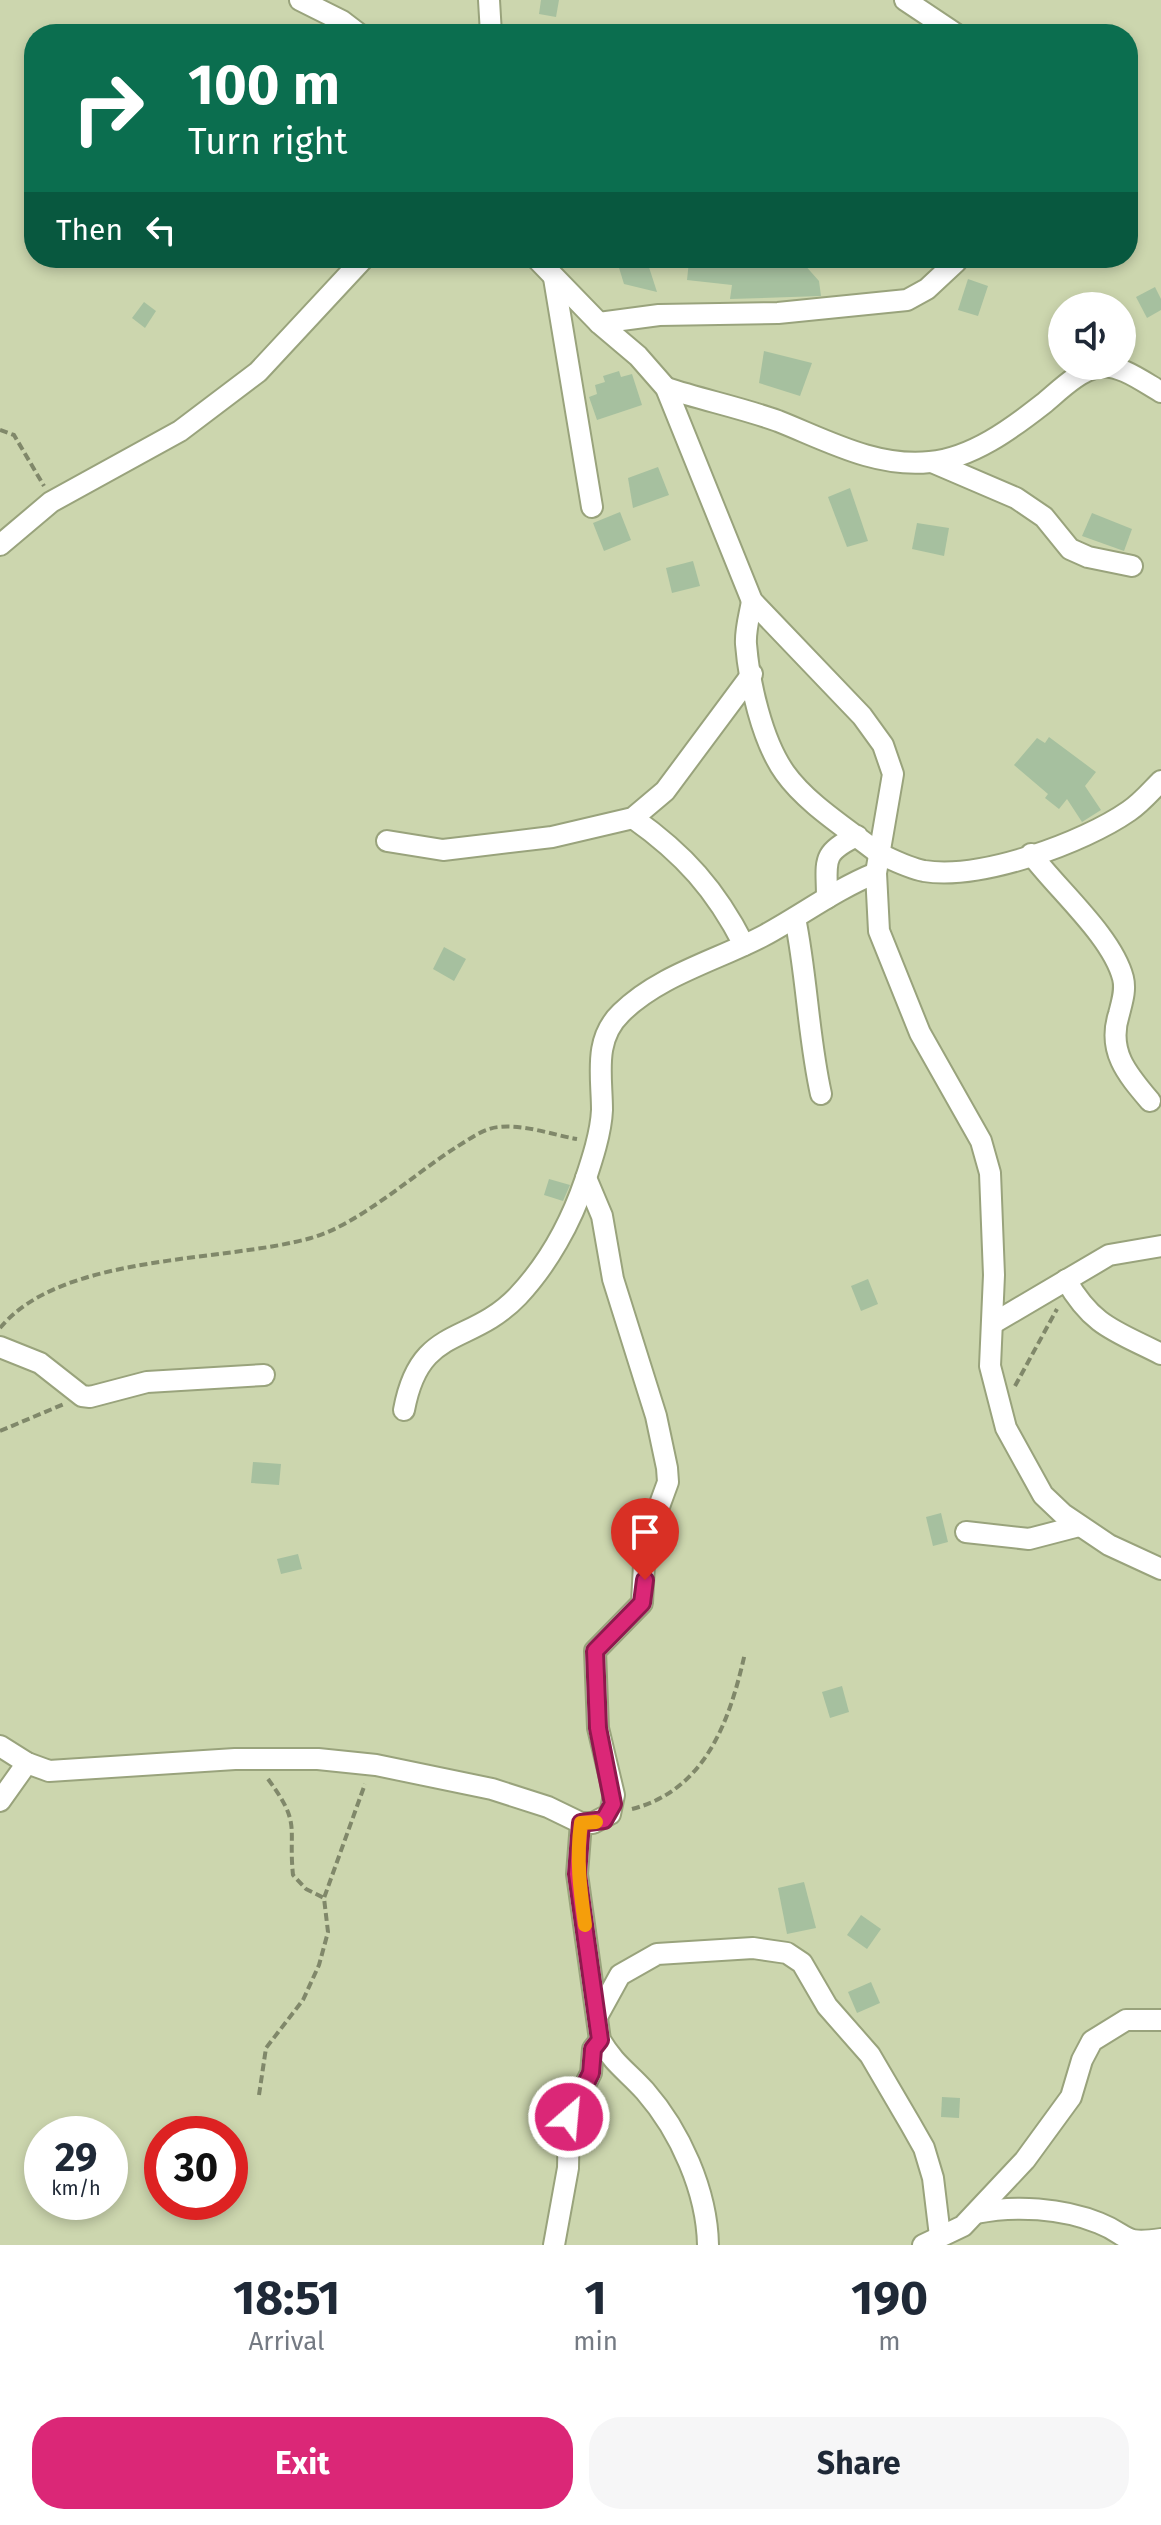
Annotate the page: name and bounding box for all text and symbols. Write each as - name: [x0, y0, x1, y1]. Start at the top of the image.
- text: 100 m: [188, 52, 340, 119]
- icon: right: [56, 56, 160, 160]
- text: Turn right: [188, 120, 348, 164]
- icon: left: [139, 208, 183, 252]
- text: Then: [56, 212, 123, 248]
- map controls: [1048, 292, 1136, 380]
- button: sound: [1048, 292, 1136, 380]
- pin: [611, 1498, 679, 1580]
- icon: arrive: [623, 1510, 667, 1554]
- position arrow: [527, 2075, 611, 2159]
- speed limit sign: 30: [144, 2116, 248, 2220]
- text: 29: [55, 2134, 97, 2182]
- text: km/h: [51, 2176, 101, 2200]
- text: 18:51: [233, 2269, 340, 2327]
- text: 1: [584, 2269, 607, 2327]
- text: 190: [851, 2269, 928, 2327]
- text: Arrival: [248, 2326, 325, 2357]
- text: min: [573, 2326, 618, 2357]
- text: m: [878, 2326, 901, 2357]
- button: Exit: [32, 2417, 573, 2509]
- button: Share: [589, 2417, 1129, 2509]

